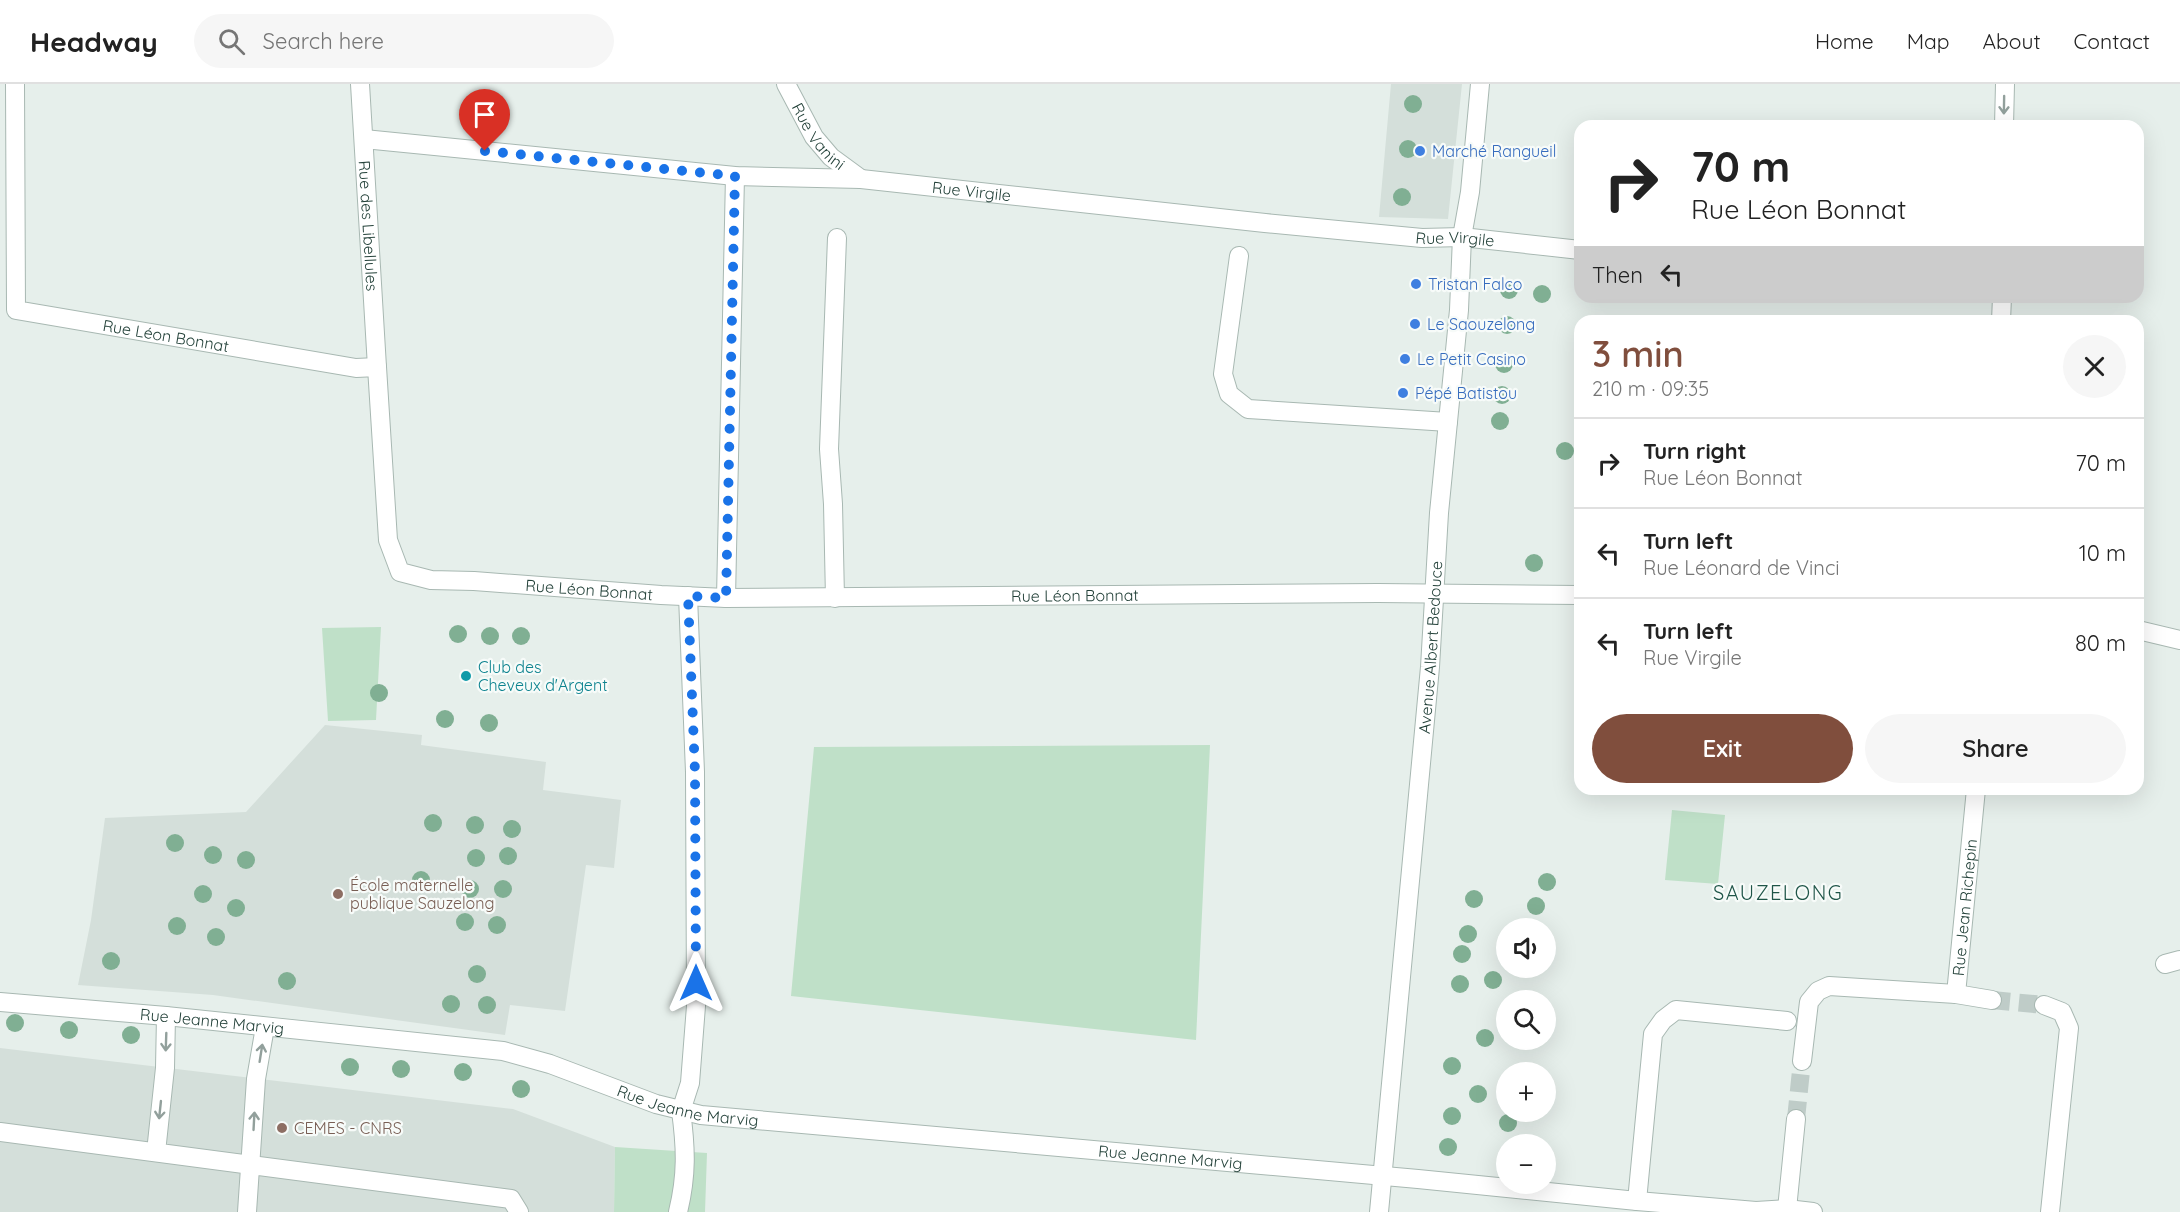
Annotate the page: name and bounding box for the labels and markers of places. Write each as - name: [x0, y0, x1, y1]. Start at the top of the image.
- pin: [459, 89, 510, 151]
- place label: Marché Rangueil: [1432, 141, 1556, 161]
- marker: Marché Rangueil: [1413, 144, 1427, 158]
- place label: Tristan Falco: [1428, 274, 1522, 294]
- marker: Tristan Falco: [1409, 277, 1423, 291]
- place label: Le Saouzelong: [1427, 314, 1535, 334]
- marker: Le Saouzelong: [1408, 317, 1422, 331]
- place label: Le Petit Casino: [1417, 349, 1526, 369]
- marker: Le Petit Casino: [1398, 352, 1412, 366]
- place label: Pépé Batistou: [1415, 383, 1517, 403]
- marker: Pépé Batistou: [1396, 386, 1410, 400]
- place label: Club des Cheveux d'Argent: [478, 657, 608, 695]
- marker: Club des Cheveux d'Argent: [459, 669, 473, 683]
- place label: École maternelle publique Sauzelong: [350, 875, 494, 913]
- marker: École maternelle publique Sauzelong: [331, 887, 345, 901]
- place label: CEMES - CNRS: [294, 1118, 402, 1138]
- marker: CEMES - CNRS: [275, 1121, 289, 1135]

